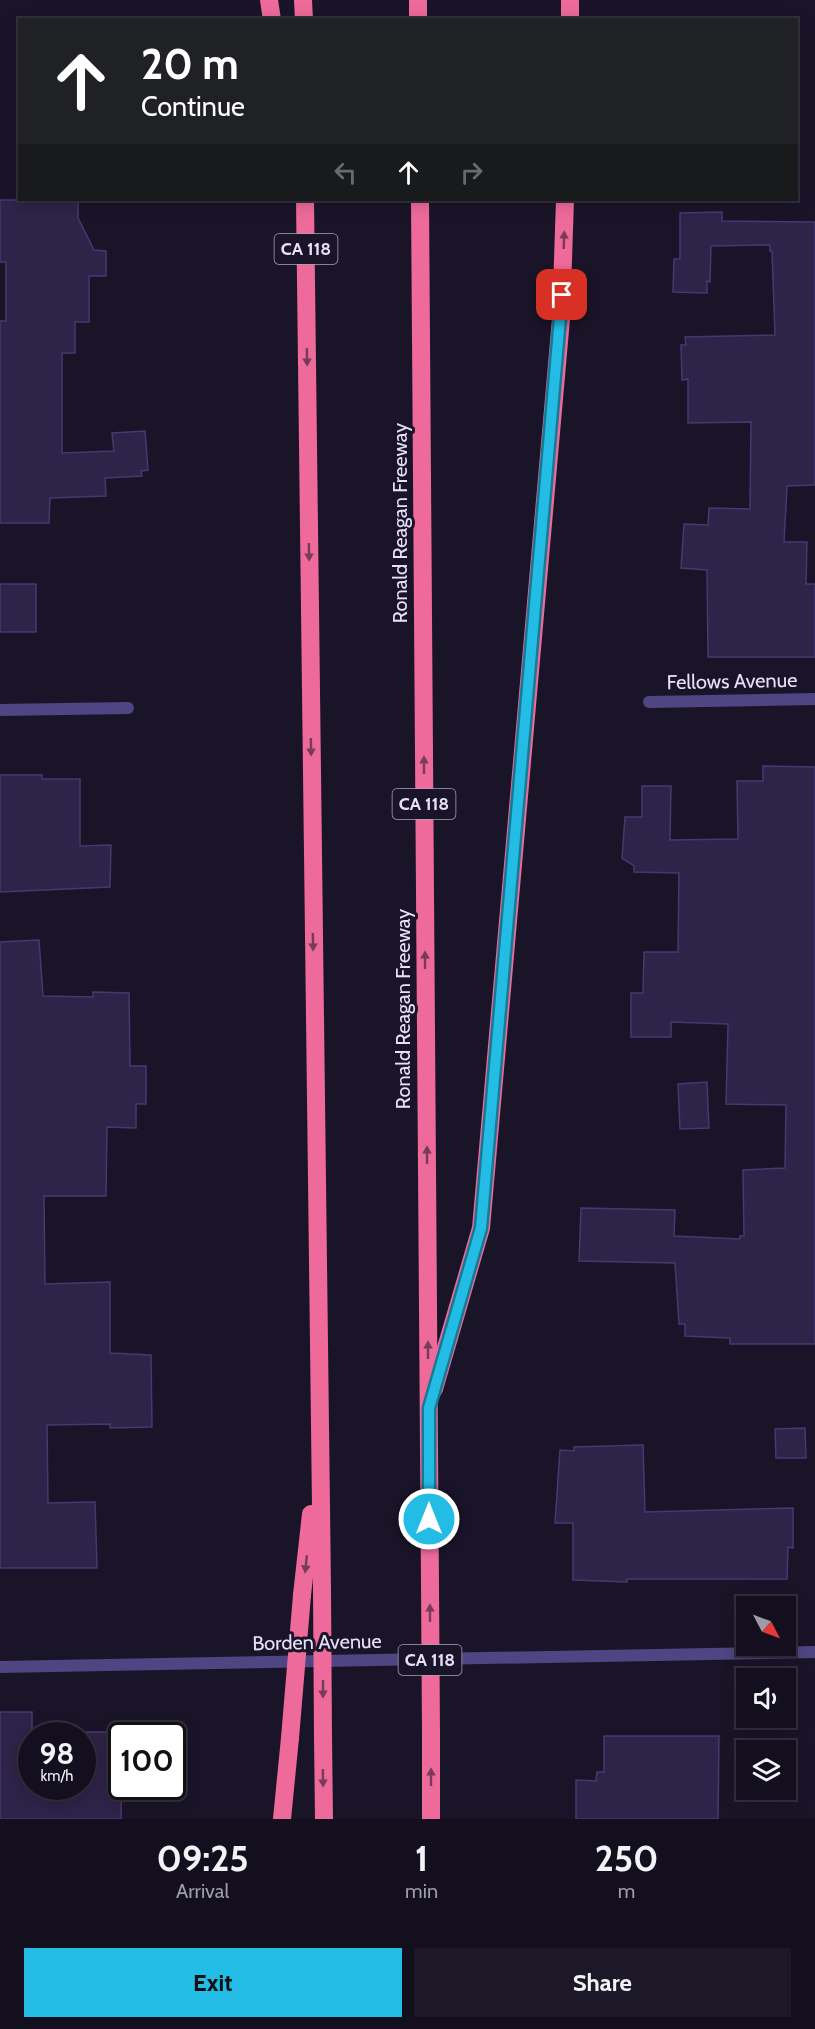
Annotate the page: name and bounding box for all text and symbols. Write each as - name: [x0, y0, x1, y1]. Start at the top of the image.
- text: 20 m: [141, 38, 239, 90]
- icon: ahead: [42, 42, 120, 120]
- text: Continue: [141, 90, 245, 123]
- icon: left: [329, 156, 362, 189]
- icon: ahead: [392, 156, 425, 189]
- icon: right: [455, 156, 488, 189]
- one-way arrow: [559, 230, 568, 249]
- road number: CA 118: [274, 234, 338, 264]
- pin: [536, 269, 587, 320]
- icon: arrive: [545, 278, 578, 311]
- one-way arrow: [302, 348, 312, 367]
- street label: Ronald Reagan Freeway: [388, 423, 412, 623]
- one-way arrow: [304, 543, 314, 562]
- street label: Fellows Avenue: [666, 668, 798, 694]
- one-way arrow: [306, 738, 316, 757]
- one-way arrow: [419, 755, 429, 774]
- road number: CA 118: [392, 789, 456, 819]
- street label: Ronald Reagan Freeway: [391, 909, 415, 1109]
- one-way arrow: [308, 933, 318, 952]
- one-way arrow: [420, 950, 430, 969]
- one-way arrow: [422, 1145, 432, 1164]
- one-way arrow: [423, 1340, 433, 1359]
- position arrow: [397, 1487, 461, 1551]
- one-way arrow: [301, 1555, 310, 1574]
- north arrow: [736, 1596, 796, 1656]
- map controls: [736, 1596, 796, 1800]
- one-way arrow: [425, 1603, 435, 1622]
- street label: Borden Avenue: [252, 1629, 382, 1655]
- road number: CA 118: [398, 1645, 462, 1675]
- button: sound: [736, 1668, 796, 1728]
- one-way arrow: [318, 1680, 327, 1699]
- speed limit sign: 100: [108, 1722, 186, 1800]
- text: 98: [40, 1735, 74, 1772]
- button: layers: [736, 1740, 796, 1800]
- text: km/h: [41, 1767, 73, 1785]
- one-way arrow: [426, 1767, 436, 1786]
- one-way arrow: [318, 1769, 328, 1788]
- text: 09:25: [157, 1836, 249, 1880]
- text: 1: [415, 1836, 428, 1880]
- text: 250: [595, 1836, 658, 1880]
- text: Arrival: [176, 1879, 229, 1903]
- text: min: [405, 1879, 438, 1903]
- text: m: [618, 1879, 635, 1903]
- button: Exit: [24, 1948, 402, 2017]
- button: Share: [414, 1948, 791, 2017]

